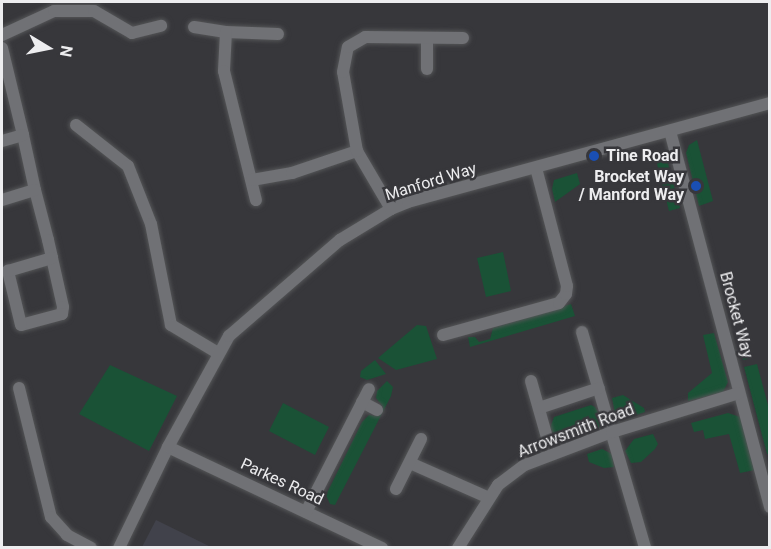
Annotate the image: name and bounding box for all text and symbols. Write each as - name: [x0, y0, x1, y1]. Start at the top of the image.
- north arrow: [18, 18, 78, 78]
- text: N: [56, 44, 77, 58]
- place label: Tine Road: [606, 146, 679, 166]
- marker: Tine Road: [587, 149, 601, 163]
- street label: Manford Way: [383, 159, 479, 205]
- place label: Brocket Way / Manford Way: [579, 167, 684, 205]
- marker: Brocket Way / Manford Way: [689, 179, 703, 193]
- street label: Brocket Way: [715, 270, 757, 360]
- street label: Arrowsmith Road: [515, 400, 637, 462]
- street label: Parkes Road: [237, 454, 327, 510]

